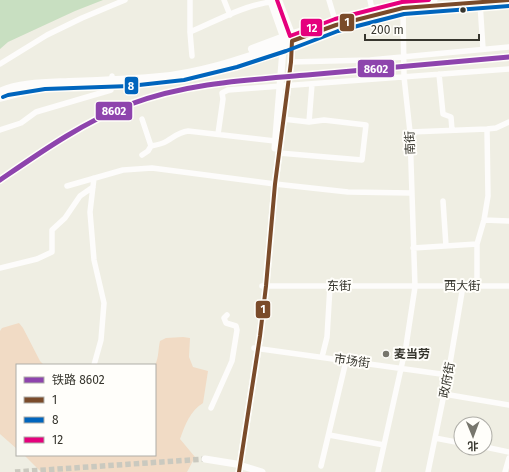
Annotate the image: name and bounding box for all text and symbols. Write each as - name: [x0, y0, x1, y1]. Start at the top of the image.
- unlabelled marker: [458, 5, 468, 15]
- line badge: 1: [339, 13, 355, 32]
- text: 1: [344, 16, 350, 29]
- scale bar: [365, 16, 479, 42]
- line badge: 12: [300, 18, 323, 37]
- text: 12: [307, 22, 318, 35]
- text: 200 m: [371, 23, 404, 37]
- line badge: 8602: [357, 59, 395, 78]
- text: 8602: [364, 63, 389, 76]
- line badge: 8: [124, 76, 139, 95]
- text: 8: [128, 80, 135, 93]
- line badge: 8602: [95, 101, 133, 121]
- text: 8602: [102, 105, 127, 118]
- street label: 南街: [403, 131, 417, 155]
- street label: 东街: [327, 279, 351, 293]
- street label: 西大街: [444, 279, 480, 293]
- line badge: 1: [255, 300, 271, 319]
- text: 1: [260, 303, 266, 316]
- place label: 麦当劳: [394, 347, 430, 361]
- marker: 麦当劳: [381, 349, 391, 359]
- street label: 市场街: [333, 352, 371, 370]
- street label: 政府街: [437, 361, 457, 399]
- legend: [16, 364, 156, 456]
- text: 铁路 8602: [52, 373, 105, 387]
- text: 1: [52, 393, 57, 407]
- text: 8: [52, 413, 59, 427]
- north arrow: [453, 416, 493, 456]
- text: 12: [52, 433, 63, 447]
- text: 北: [468, 439, 479, 452]

